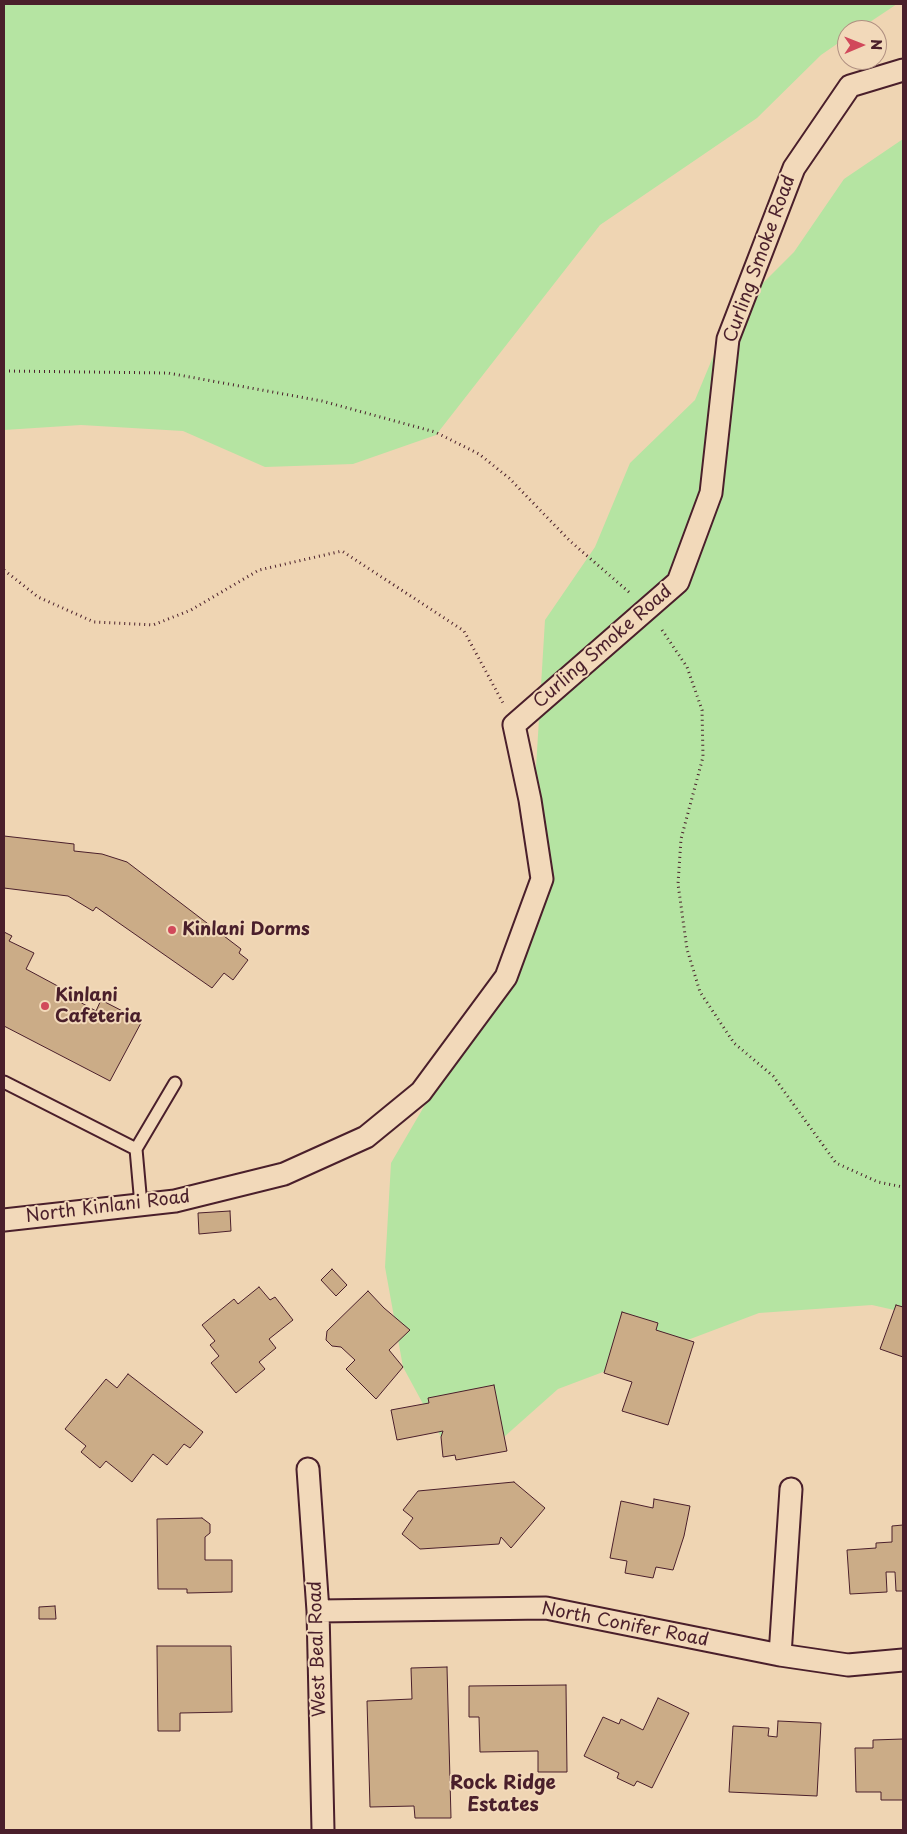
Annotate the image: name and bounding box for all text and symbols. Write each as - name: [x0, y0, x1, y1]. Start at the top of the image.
- north arrow: [837, 20, 887, 70]
- text: N: [866, 39, 887, 50]
- street label: Curling Smoke Road: [720, 172, 800, 346]
- street label: Curling Smoke Road: [529, 581, 677, 713]
- place label: Kinlani Dorms: [182, 919, 310, 941]
- marker: Kinlani Dorms: [166, 924, 178, 936]
- place label: Kinlani Cafeteria: [55, 985, 142, 1028]
- marker: Kinlani Cafeteria: [39, 1000, 51, 1012]
- street label: North Kinlani Road: [25, 1186, 191, 1228]
- street label: West Beal Road: [305, 1581, 331, 1717]
- street label: North Conifer Road: [540, 1598, 710, 1652]
- district label: Rock Ridge Estates: [450, 1773, 556, 1817]

